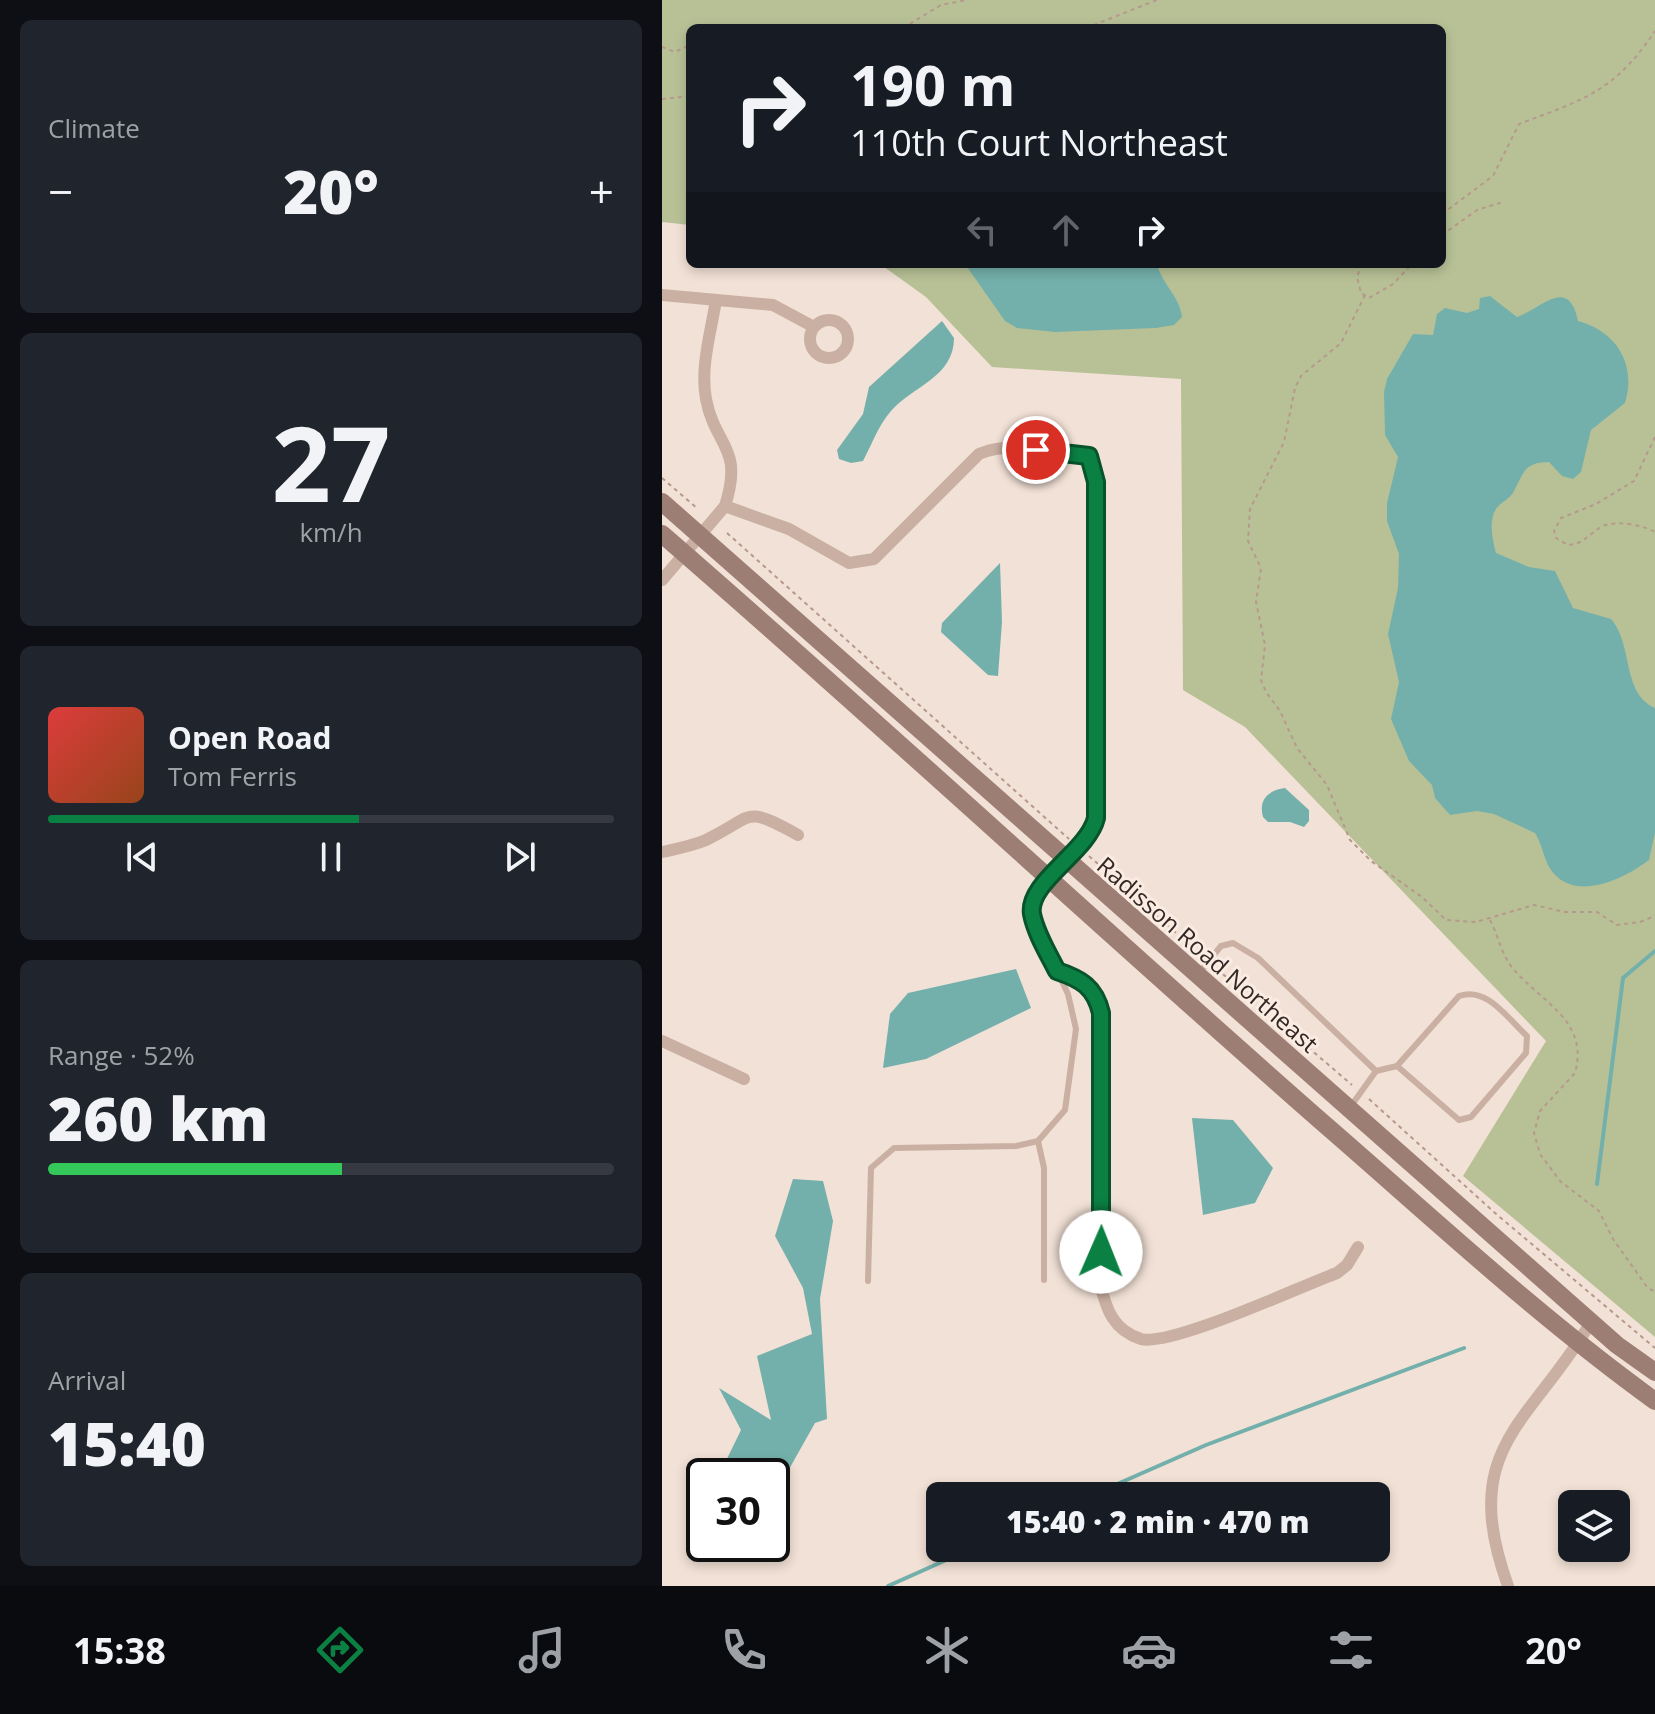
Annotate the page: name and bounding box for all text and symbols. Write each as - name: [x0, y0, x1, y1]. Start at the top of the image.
- text: 190 m: [850, 46, 1016, 122]
- icon: right: [718, 56, 822, 160]
- text: Climate: [48, 110, 140, 146]
- text: 110th Court Northeast: [850, 118, 1228, 167]
- text: 20°: [283, 150, 379, 232]
- text: −: [48, 161, 73, 221]
- text: +: [589, 161, 614, 221]
- icon: left: [960, 208, 1004, 252]
- icon: ahead: [1044, 208, 1088, 252]
- icon: right: [1128, 208, 1172, 252]
- text: 27: [272, 391, 390, 532]
- pin: [1002, 416, 1070, 484]
- icon: arrive: [1014, 428, 1058, 472]
- text: km/h: [299, 514, 363, 550]
- text: Open Road: [168, 717, 332, 758]
- text: Tom Ferris: [168, 758, 297, 794]
- icon: previous: [120, 835, 164, 879]
- icon: pause: [309, 835, 353, 879]
- icon: next: [498, 835, 542, 879]
- street label: Radisson Road Northeast: [1090, 849, 1326, 1059]
- text: Range · 52%: [48, 1037, 195, 1073]
- text: 260 km: [48, 1077, 269, 1159]
- position arrow: [1059, 1210, 1143, 1294]
- text: Arrival: [48, 1362, 126, 1398]
- text: 15:40: [48, 1402, 206, 1484]
- speed limit sign: 30: [686, 1458, 790, 1562]
- map controls: [1558, 1490, 1630, 1562]
- button: layers: [1558, 1490, 1630, 1562]
- text: 15:40 · 2 min · 470 m: [1006, 1501, 1310, 1542]
- icon: directions: [312, 1622, 368, 1678]
- icon: music: [514, 1622, 570, 1678]
- icon: phone: [716, 1622, 772, 1678]
- icon: climate: [919, 1622, 975, 1678]
- icon: car: [1121, 1622, 1177, 1678]
- icon: filters: [1323, 1622, 1379, 1678]
- text: 15:38: [73, 1626, 166, 1675]
- text: 20°: [1525, 1626, 1582, 1675]

